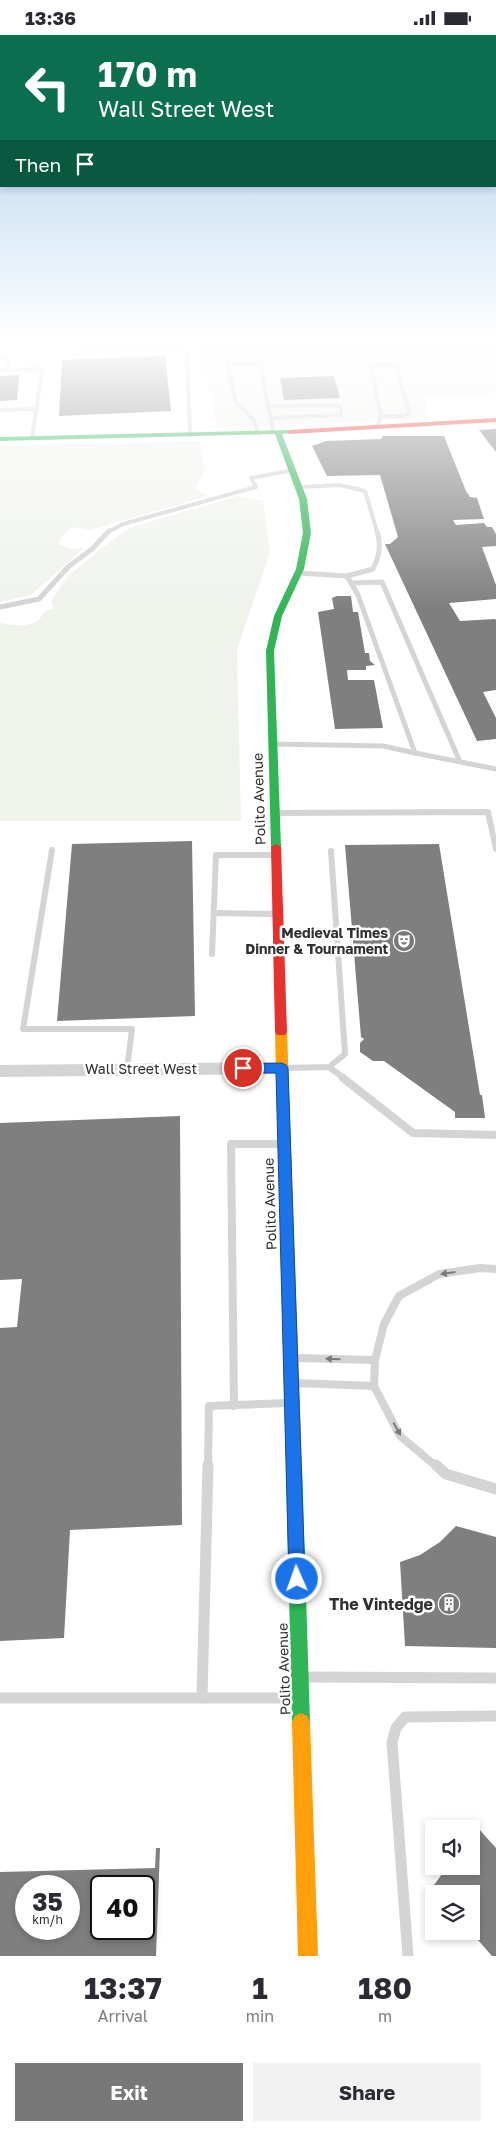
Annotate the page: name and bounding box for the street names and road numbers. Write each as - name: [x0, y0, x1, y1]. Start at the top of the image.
- street label: Polito Avenue: [248, 752, 269, 846]
- street label: Wall Street West: [85, 1060, 197, 1077]
- street label: Polito Avenue: [259, 1157, 280, 1251]
- street label: Polito Avenue: [273, 1622, 294, 1716]

